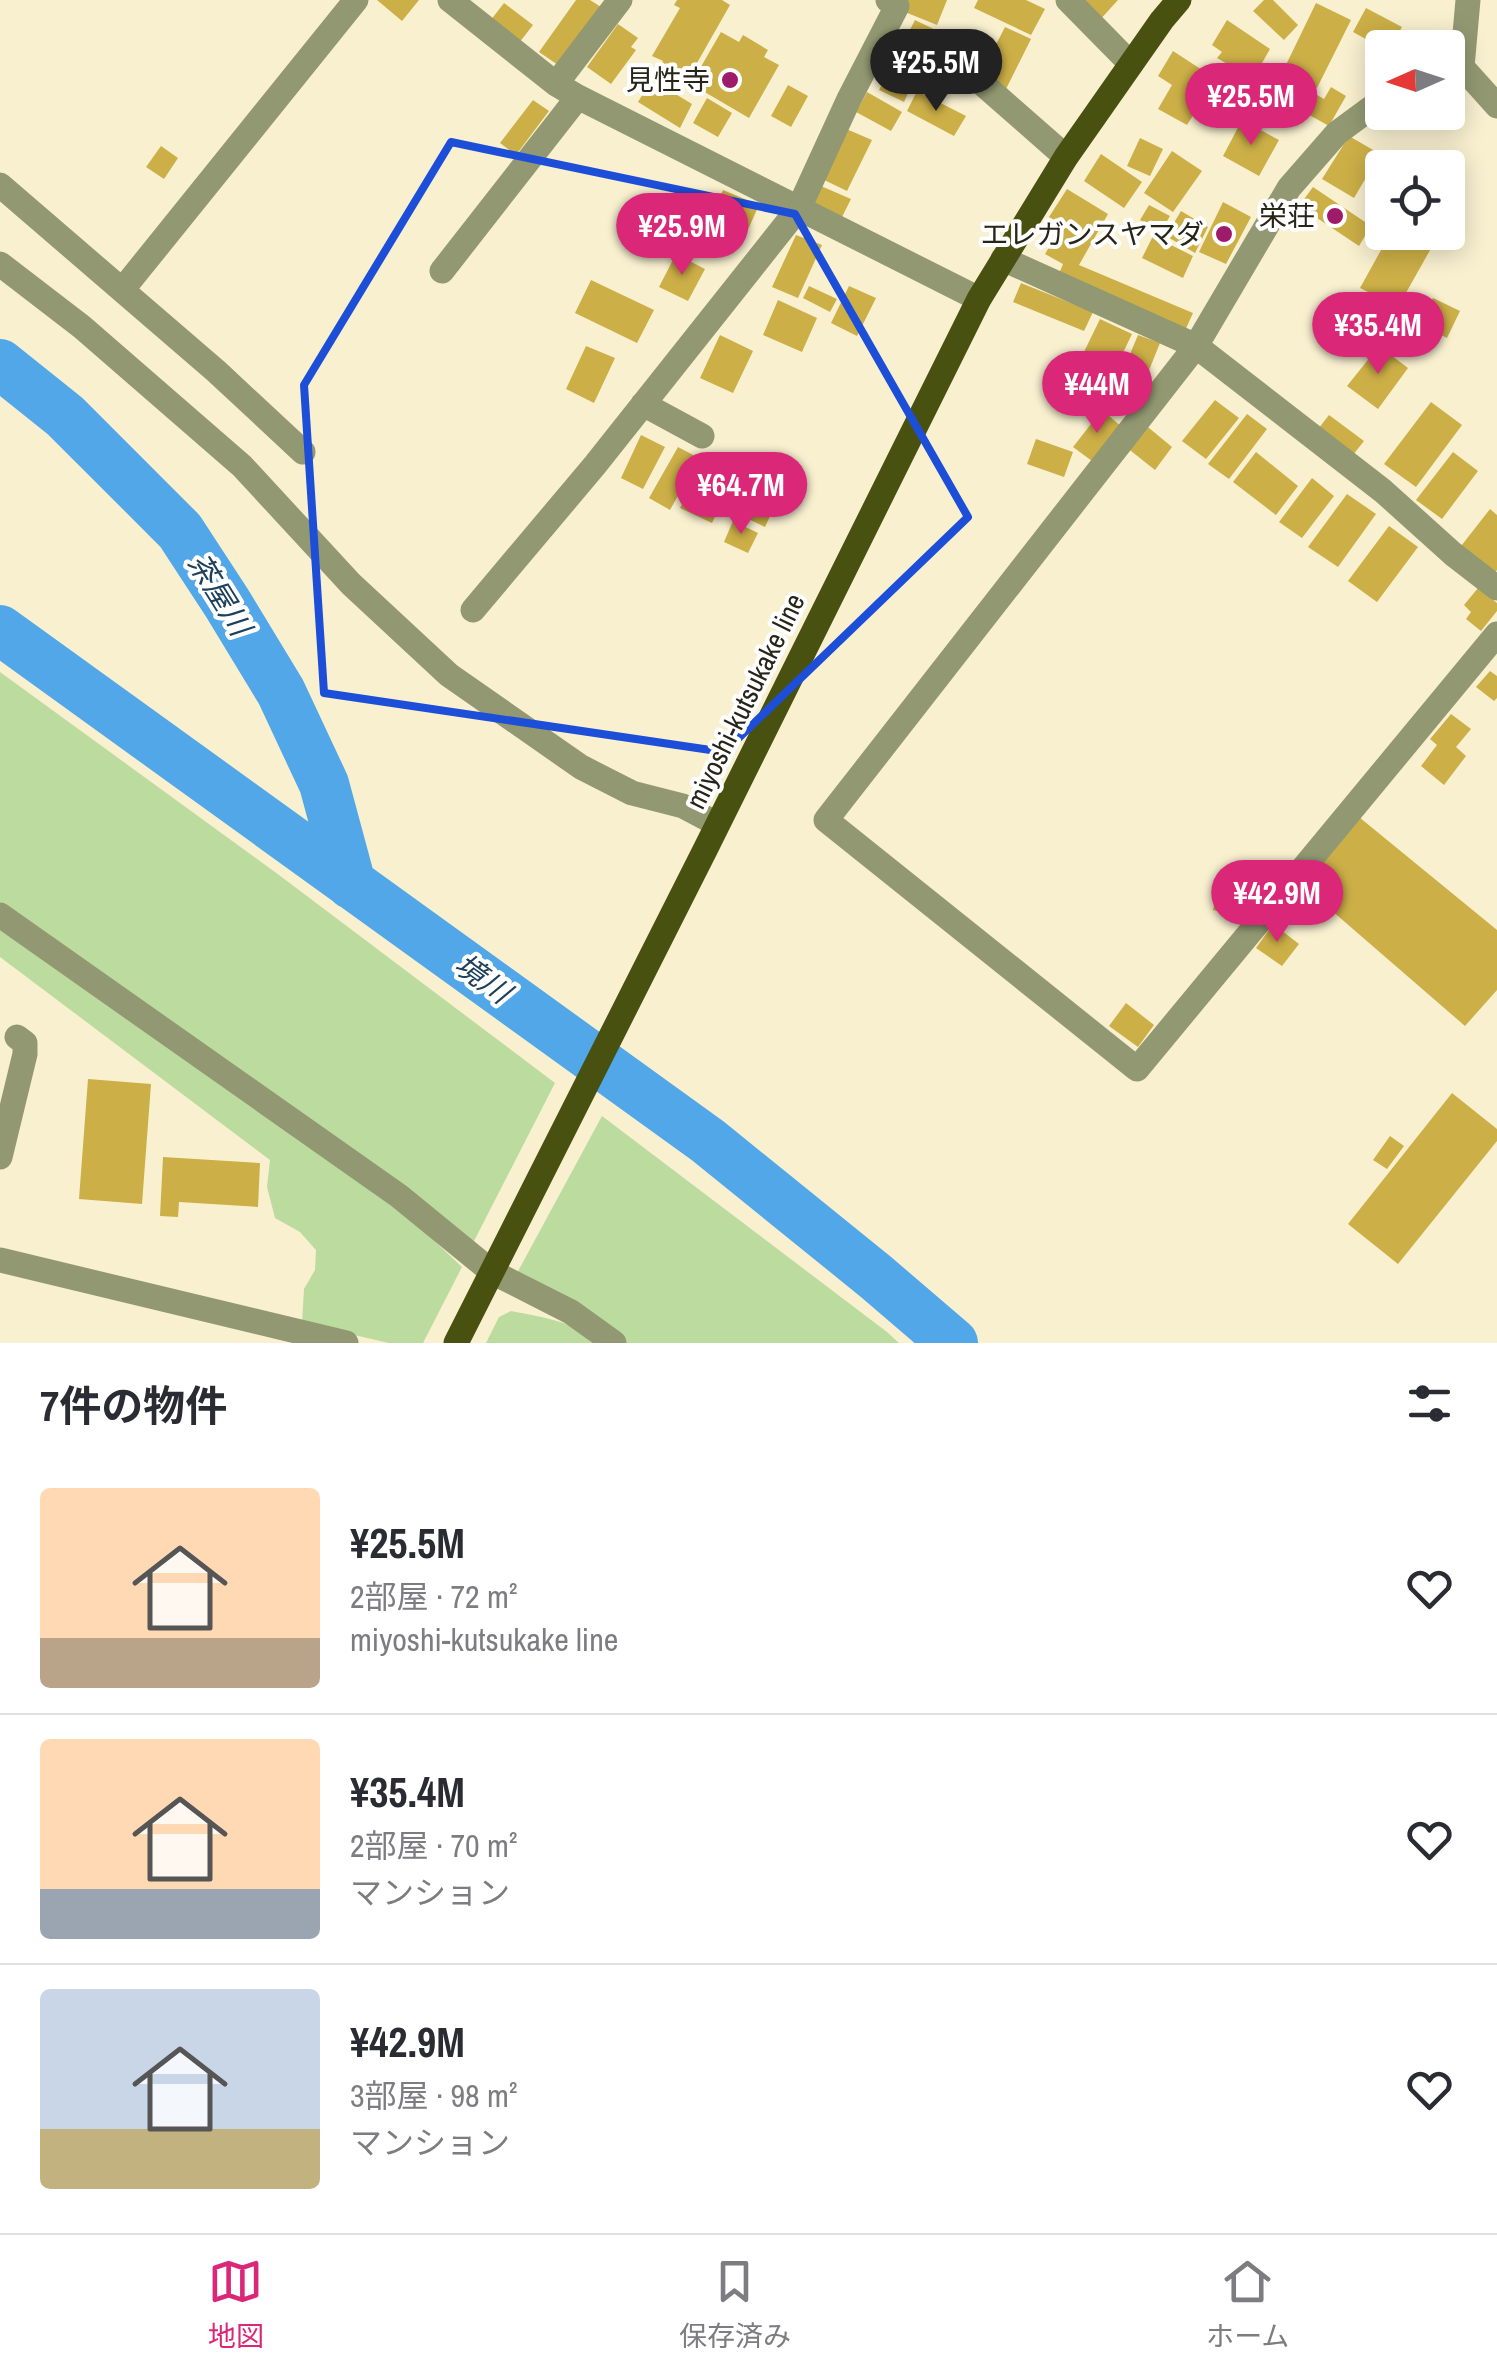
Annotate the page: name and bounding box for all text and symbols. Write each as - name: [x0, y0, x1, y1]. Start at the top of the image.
- pin: ¥25.5M: [855, 29, 1017, 114]
- north arrow: [1365, 30, 1465, 130]
- map controls: [1365, 30, 1465, 250]
- text: ¥25.5M: [892, 40, 980, 83]
- place label: 見性寺: [626, 61, 710, 99]
- pin: ¥25.5M: [1170, 63, 1332, 148]
- marker: 見性寺: [719, 69, 741, 91]
- text: ¥25.5M: [1207, 74, 1295, 117]
- button: locate: [1365, 150, 1465, 250]
- pin: ¥25.9M: [601, 193, 763, 278]
- place label: 栄荘: [1259, 197, 1315, 235]
- text: ¥25.9M: [638, 204, 726, 247]
- marker: 栄荘: [1324, 205, 1346, 227]
- place label: エレガンスヤマダ: [981, 215, 1204, 253]
- marker: エレガンスヤマダ: [1213, 223, 1235, 245]
- pin: ¥35.4M: [1297, 292, 1459, 377]
- text: ¥35.4M: [1334, 303, 1422, 346]
- pin: ¥44M: [1038, 351, 1156, 436]
- text: ¥44M: [1064, 362, 1130, 405]
- pin: ¥64.7M: [660, 452, 822, 537]
- text: ¥64.7M: [697, 463, 785, 506]
- water label: 茶屋川: [179, 545, 262, 645]
- street label: miyoshi-kutsukake line: [676, 587, 814, 815]
- pin: ¥42.9M: [1196, 860, 1358, 945]
- text: ¥42.9M: [1233, 871, 1321, 914]
- water label: 境川: [447, 944, 521, 1014]
- icon: filters: [1402, 1376, 1457, 1431]
- text: 7件の物件: [40, 1378, 227, 1434]
- text: ¥25.5M: [350, 1515, 465, 1571]
- icon: home: [120, 1528, 240, 1648]
- icon: heart: [1402, 1561, 1457, 1616]
- text: 2部屋 · 72 m²: [350, 1575, 518, 1618]
- text: miyoshi-kutsukake line: [350, 1618, 618, 1661]
- text: ¥35.4M: [350, 1764, 465, 1820]
- icon: home: [120, 1779, 240, 1899]
- icon: heart: [1402, 1812, 1457, 1867]
- text: 2部屋 · 70 m²: [350, 1824, 518, 1867]
- text: マンション: [350, 1871, 510, 1914]
- text: ¥42.9M: [350, 2014, 465, 2070]
- icon: home: [120, 2029, 240, 2149]
- icon: heart: [1402, 2062, 1457, 2117]
- text: 3部屋 · 98 m²: [350, 2074, 518, 2117]
- text: マンション: [350, 2121, 510, 2164]
- tab: 地図: [208, 2254, 264, 2355]
- tab: 保存済み: [679, 2254, 791, 2355]
- tab: ホーム: [1206, 2254, 1289, 2355]

